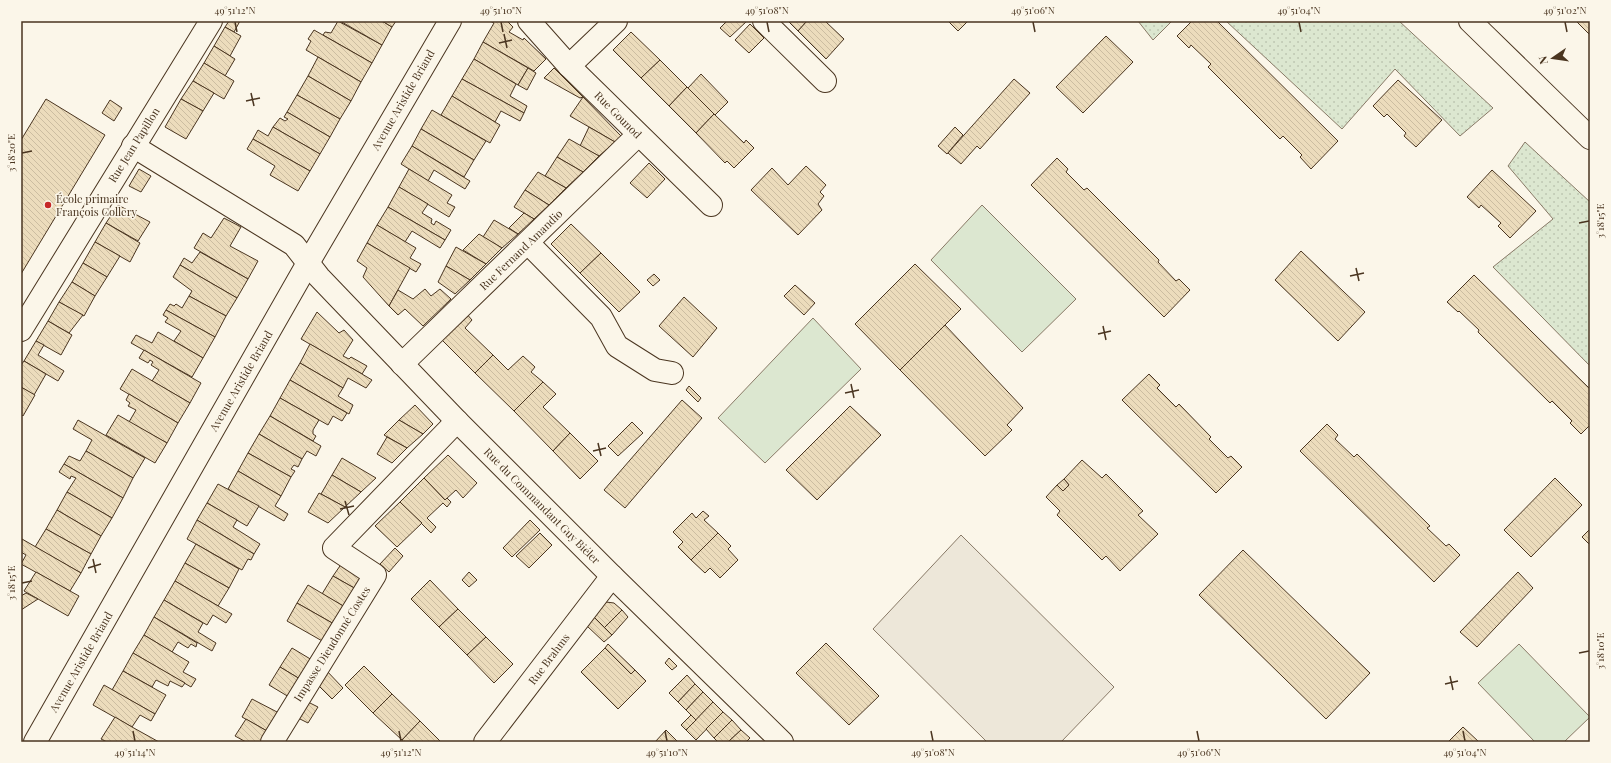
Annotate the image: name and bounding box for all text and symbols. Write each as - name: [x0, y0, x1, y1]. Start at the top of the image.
- text: 49°51'12"N: [214, 3, 256, 17]
- text: 49°51'10"N: [480, 3, 522, 17]
- text: 49°51'08"N: [745, 3, 789, 17]
- text: 49°51'06"N: [1011, 3, 1055, 17]
- text: 49°51'04"N: [1277, 3, 1321, 17]
- text: 49°51'02"N: [1543, 3, 1587, 17]
- north arrow: [1533, 38, 1573, 78]
- street label: Avenue Aristide Briand: [367, 46, 438, 154]
- text: N: [1535, 55, 1551, 66]
- street label: Rue Gounod: [591, 88, 646, 142]
- street label: Rue Jean Papillon: [104, 104, 163, 185]
- text: 3°18'20"E: [4, 134, 18, 172]
- place label: École primaire François Collery: [56, 191, 138, 219]
- marker: École primaire François Collery: [43, 200, 53, 210]
- text: 3°18'15"E: [1593, 203, 1607, 239]
- street label: Rue Fernand Amandio: [476, 206, 565, 293]
- street label: Avenue Aristide Briand: [205, 327, 276, 435]
- street label: Rue du Commandant Guy Biéler: [481, 444, 604, 567]
- text: 3°18'15"E: [4, 565, 18, 601]
- street label: Impasse Dieudonné Costes: [290, 583, 373, 704]
- street label: Avenue Aristide Briand: [45, 608, 116, 716]
- street label: Rue Brahms: [525, 630, 573, 687]
- text: 3°18'10"E: [1593, 633, 1607, 670]
- text: 49°51'14"N: [114, 745, 156, 759]
- text: 49°51'12"N: [380, 745, 422, 759]
- text: 49°51'10"N: [646, 745, 688, 759]
- text: 49°51'08"N: [911, 745, 955, 759]
- text: 49°51'06"N: [1177, 745, 1221, 759]
- text: 49°51'04"N: [1443, 745, 1487, 759]

